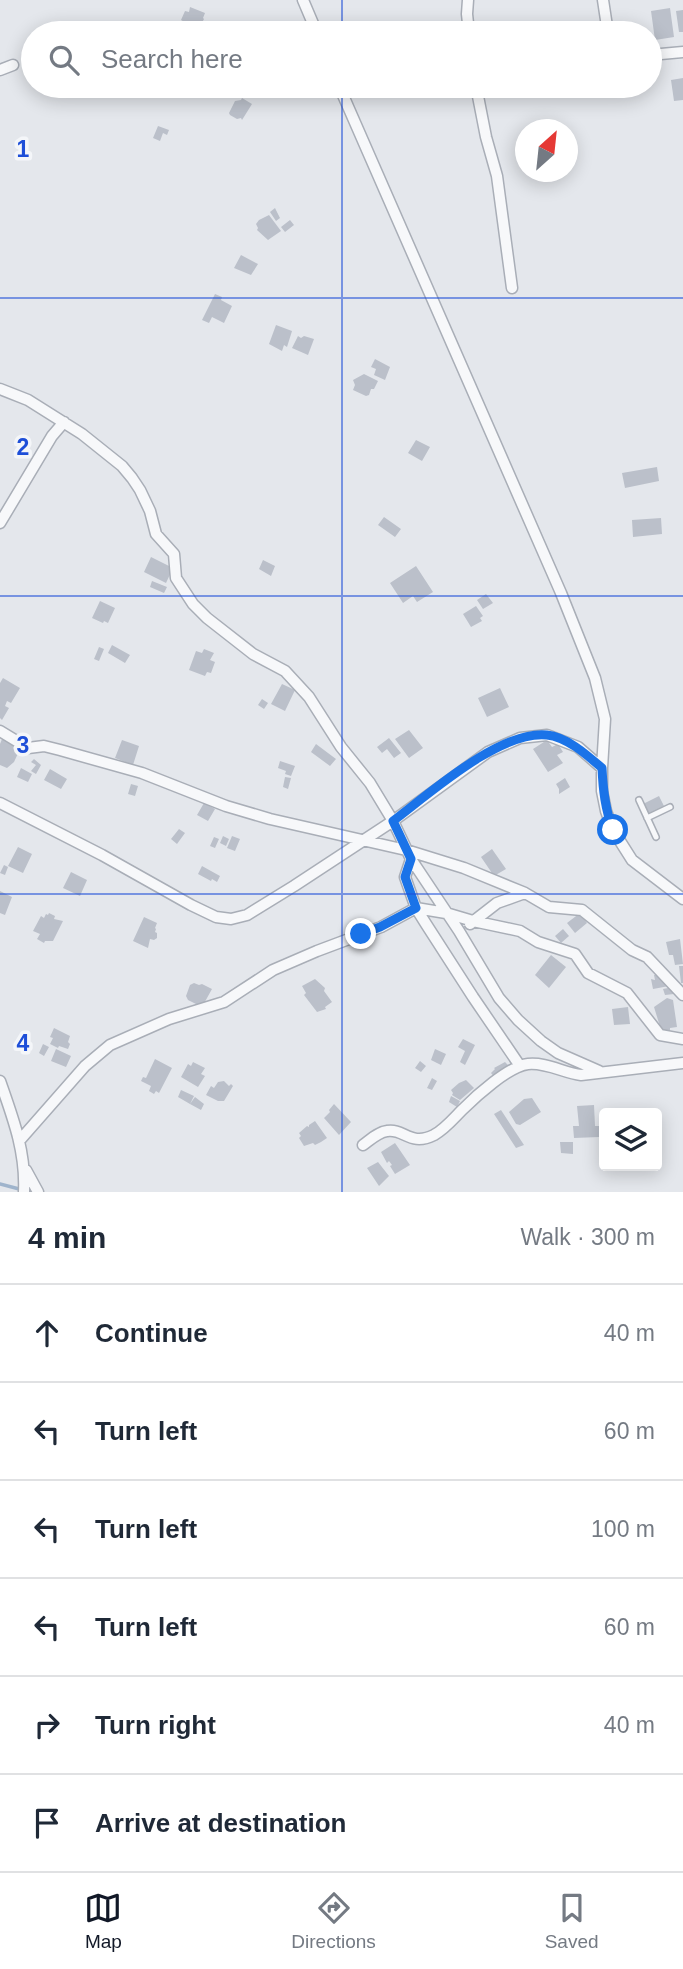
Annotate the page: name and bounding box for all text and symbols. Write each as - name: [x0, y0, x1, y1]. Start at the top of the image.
- search box: [21, 21, 662, 98]
- icon: search: [45, 41, 83, 79]
- text: Search here: [101, 44, 243, 74]
- north arrow: [515, 119, 578, 182]
- text: 1: [17, 136, 30, 162]
- text: 2: [17, 434, 29, 460]
- text: 3: [17, 732, 29, 758]
- route start: [597, 814, 628, 845]
- route end: [345, 918, 376, 949]
- text: 4: [17, 1030, 30, 1056]
- map controls: [599, 1108, 662, 1171]
- button: layers: [599, 1108, 662, 1171]
- text: 4 min: [28, 1221, 106, 1254]
- text: Walk · 300 m: [520, 1224, 655, 1250]
- icon: ahead: [28, 1314, 66, 1352]
- text: Continue: [95, 1318, 208, 1348]
- text: 40 m: [604, 1320, 655, 1346]
- icon: left: [28, 1412, 66, 1450]
- text: Turn left: [95, 1416, 197, 1446]
- text: 60 m: [604, 1418, 655, 1444]
- icon: left: [28, 1510, 66, 1548]
- text: Turn left: [95, 1514, 197, 1544]
- text: 100 m: [591, 1516, 655, 1542]
- icon: left: [28, 1608, 66, 1646]
- text: Turn left: [95, 1612, 197, 1642]
- text: 60 m: [604, 1614, 655, 1640]
- icon: right: [28, 1706, 66, 1744]
- text: Turn right: [95, 1710, 216, 1740]
- text: 40 m: [604, 1712, 655, 1738]
- icon: arrive: [28, 1804, 66, 1842]
- text: Arrive at destination: [95, 1808, 346, 1838]
- tab: Map: [84, 1889, 122, 1953]
- tab: Directions: [291, 1889, 376, 1953]
- tab: Saved: [545, 1889, 599, 1953]

